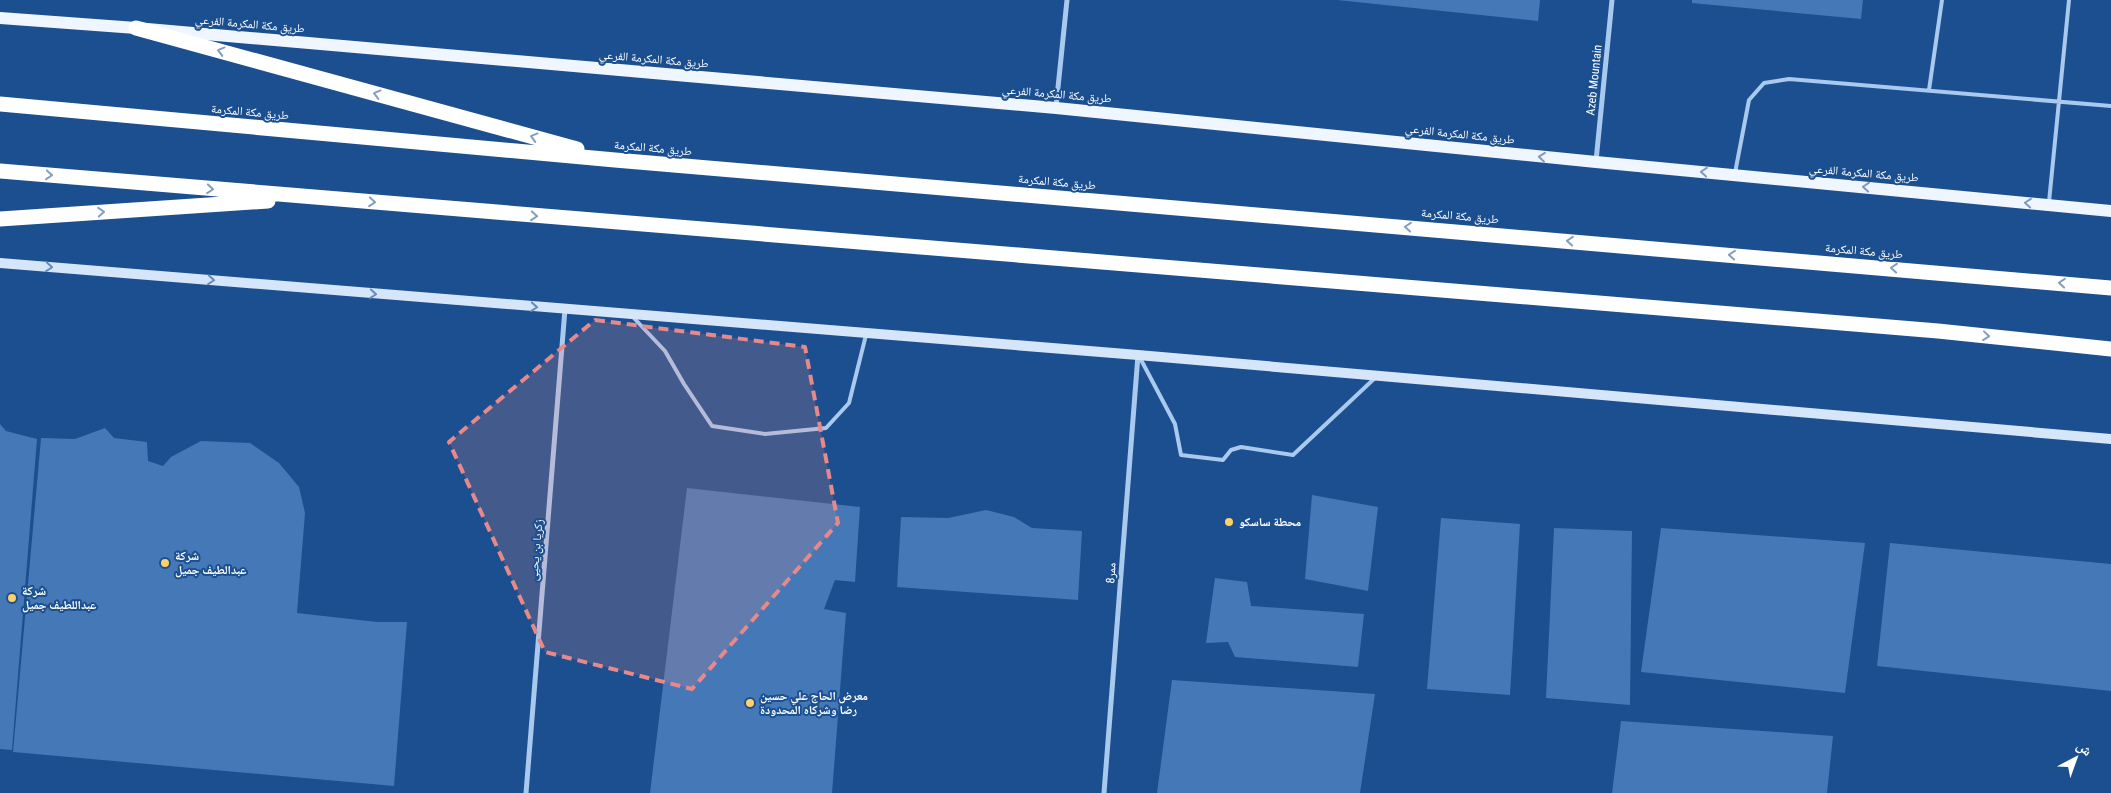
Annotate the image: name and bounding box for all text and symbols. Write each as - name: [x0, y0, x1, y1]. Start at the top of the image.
- street label: طريق مكة المكرمة الفرعي: [194, 12, 306, 39]
- street label: Azeb Mountain: [1583, 44, 1605, 116]
- one-way arrow: [216, 46, 225, 57]
- street label: طريق مكة المكرمة الفرعي: [598, 47, 710, 74]
- street label: طريق مكة المكرمة الفرعي: [1001, 82, 1113, 109]
- one-way arrow: [373, 89, 382, 100]
- street label: طريق مكة المكرمة: [210, 102, 290, 123]
- street label: طريق مكة المكرمة الفرعي: [1404, 121, 1516, 150]
- one-way arrow: [530, 133, 539, 143]
- street label: طريق مكة المكرمة: [613, 138, 693, 159]
- one-way arrow: [1538, 151, 1546, 162]
- street label: طريق مكة المكرمة الفرعي: [1808, 161, 1920, 188]
- one-way arrow: [1700, 167, 1708, 178]
- one-way arrow: [45, 169, 53, 180]
- street label: طريق مكة المكرمة: [1017, 172, 1097, 193]
- one-way arrow: [1862, 182, 1870, 193]
- one-way arrow: [207, 183, 215, 194]
- one-way arrow: [369, 197, 377, 208]
- one-way arrow: [2023, 198, 2031, 209]
- street label: طريق مكة المكرمة: [1420, 206, 1500, 227]
- one-way arrow: [97, 207, 105, 218]
- one-way arrow: [531, 210, 539, 221]
- one-way arrow: [1404, 222, 1412, 233]
- one-way arrow: [1566, 236, 1574, 247]
- street label: طريق مكة المكرمة: [1824, 241, 1904, 262]
- one-way arrow: [1728, 249, 1736, 260]
- one-way arrow: [45, 261, 53, 272]
- one-way arrow: [1890, 263, 1898, 274]
- one-way arrow: [207, 275, 215, 286]
- one-way arrow: [2058, 278, 2066, 289]
- one-way arrow: [369, 288, 377, 299]
- one-way arrow: [531, 301, 539, 312]
- one-way arrow: [1982, 330, 1990, 341]
- place label: محطة ساسكو: [1239, 515, 1301, 529]
- marker: محطة ساسكو: [1223, 516, 1235, 528]
- street label: زكريا بن يحيى: [526, 518, 546, 582]
- place label: شركة عبدالطيف جميل: [175, 549, 247, 578]
- marker: شركة عبدالطيف جميل: [159, 557, 171, 569]
- street label: ممر8: [1103, 562, 1119, 584]
- place label: شركة عبداللطيف جميل: [22, 584, 97, 613]
- marker: شركة عبداللطيف جميل: [6, 592, 18, 604]
- place label: معرض الحاج علي حسين رضا وشركاه المحدودة: [760, 689, 868, 717]
- marker: معرض الحاج علي حسين رضا وشركاه المحدودة: [744, 697, 756, 709]
- north arrow: [2051, 733, 2101, 783]
- text: ش: [2073, 737, 2095, 760]

